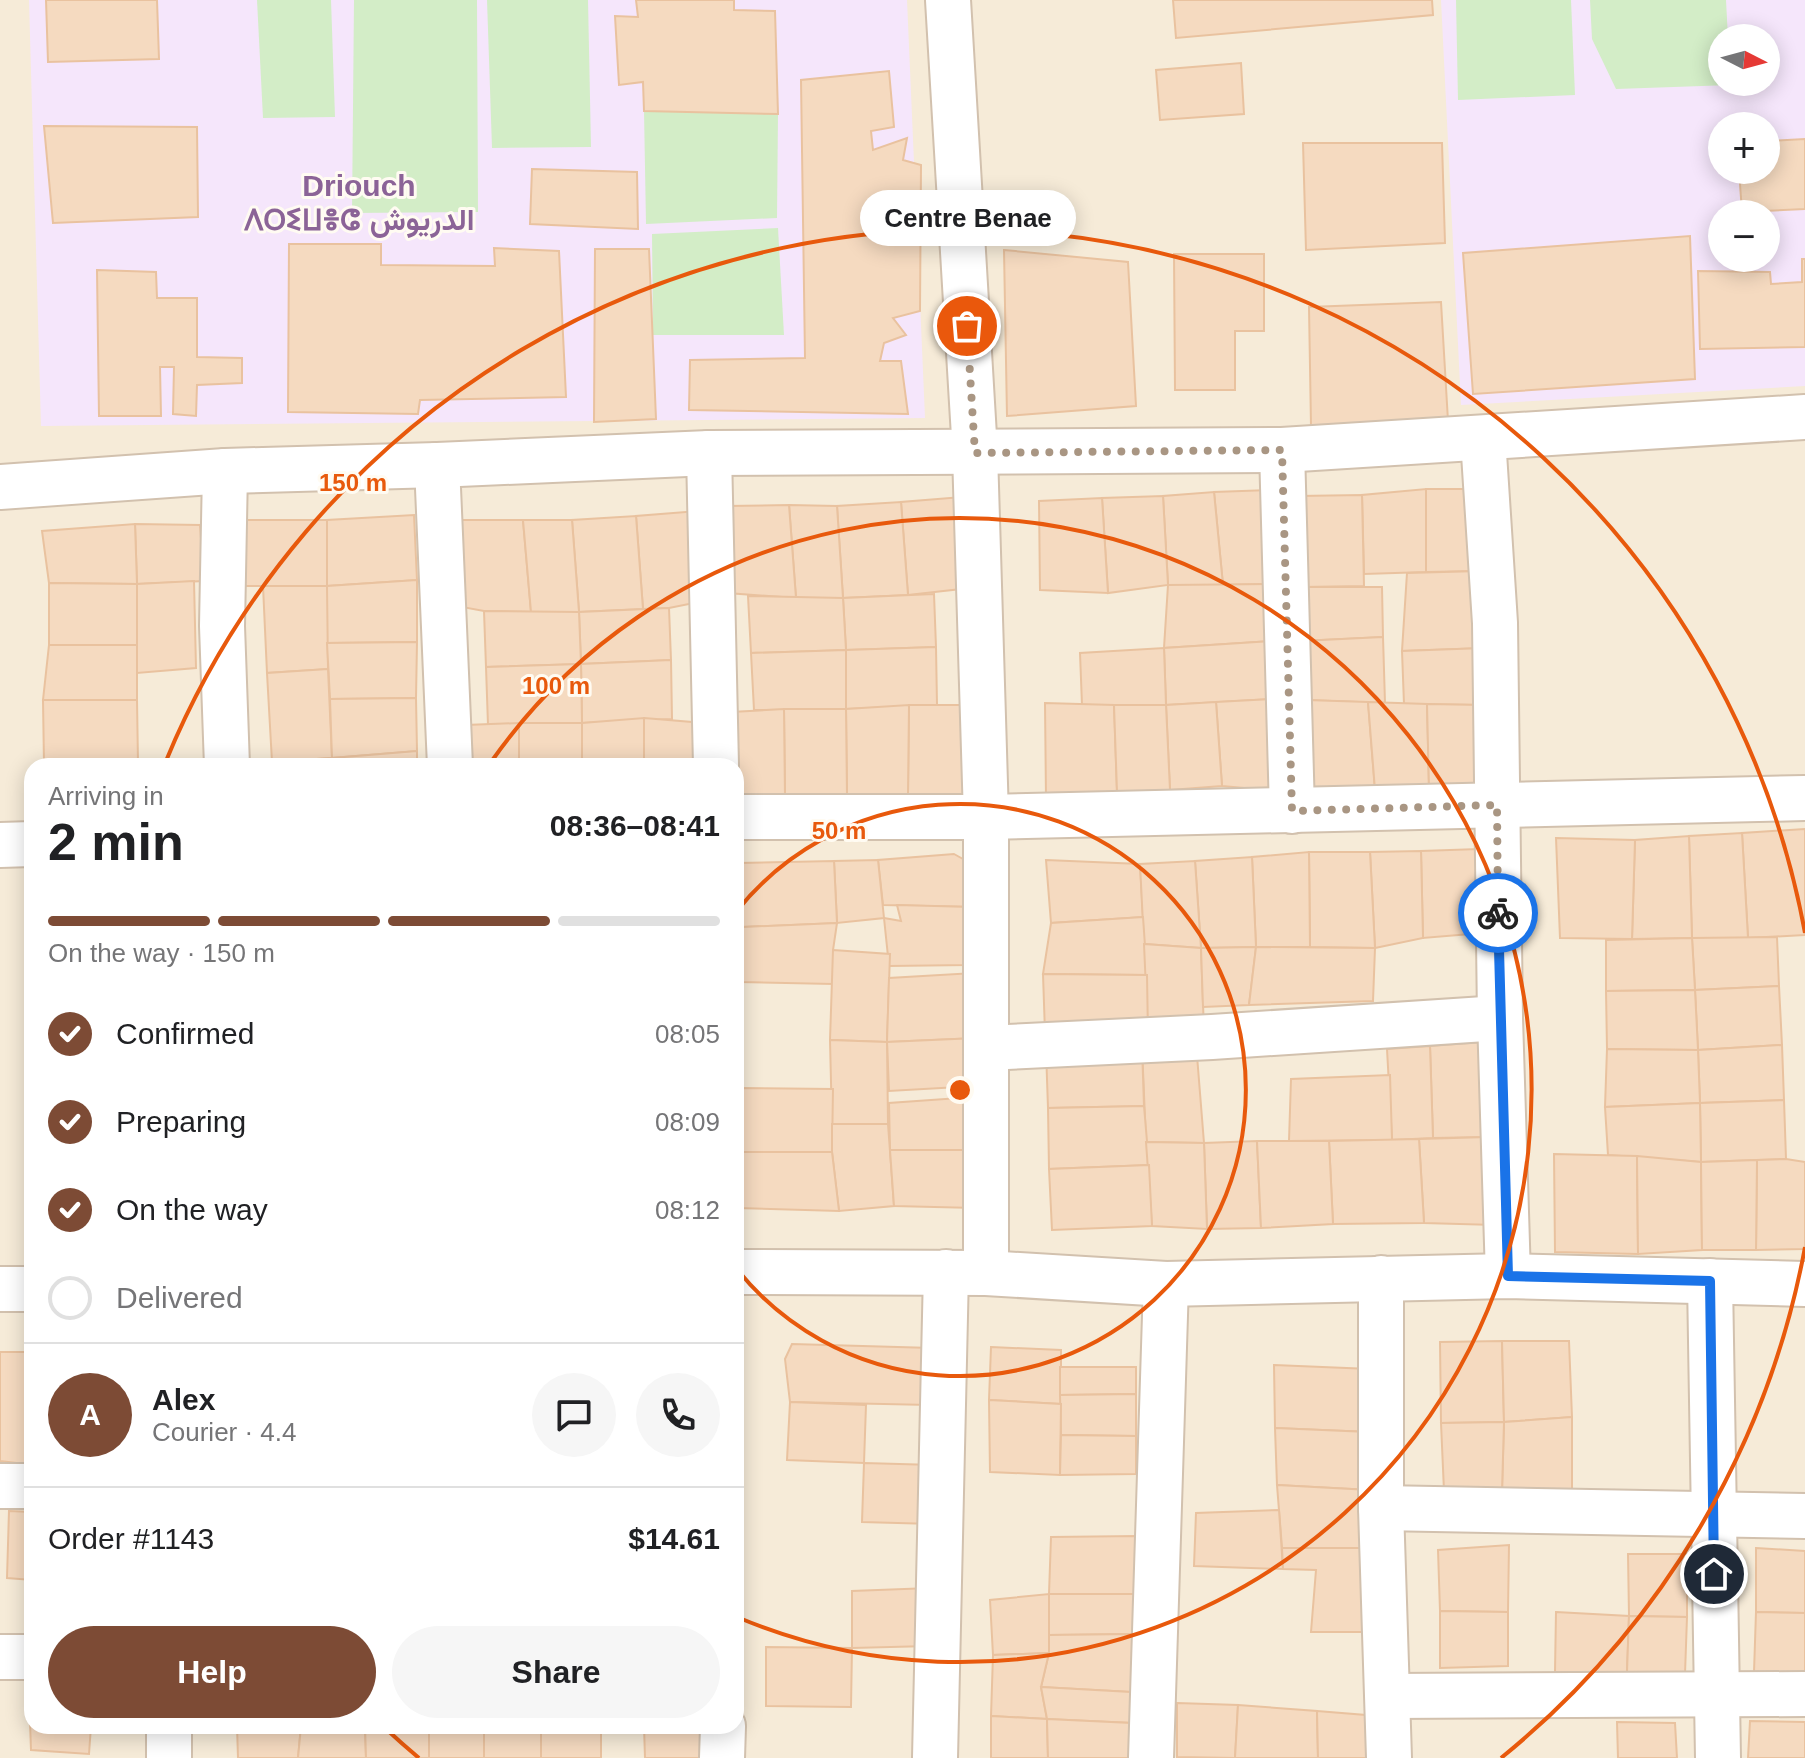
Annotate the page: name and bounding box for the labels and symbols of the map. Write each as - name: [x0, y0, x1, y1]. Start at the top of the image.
- north arrow: [1708, 24, 1780, 96]
- district label: Driouch ⴷⵔⵉⵡⴻⵛ الدريوش: [243, 169, 475, 238]
- callout: Centre Benae: [859, 190, 1075, 246]
- pin: [933, 292, 1001, 360]
- text: 150 m: [319, 469, 387, 496]
- text: 100 m: [522, 672, 590, 699]
- text: 50 m: [812, 817, 866, 844]
- courier: [1458, 873, 1538, 953]
- centre of rings: [946, 1076, 974, 1104]
- pin: [1680, 1540, 1748, 1608]

